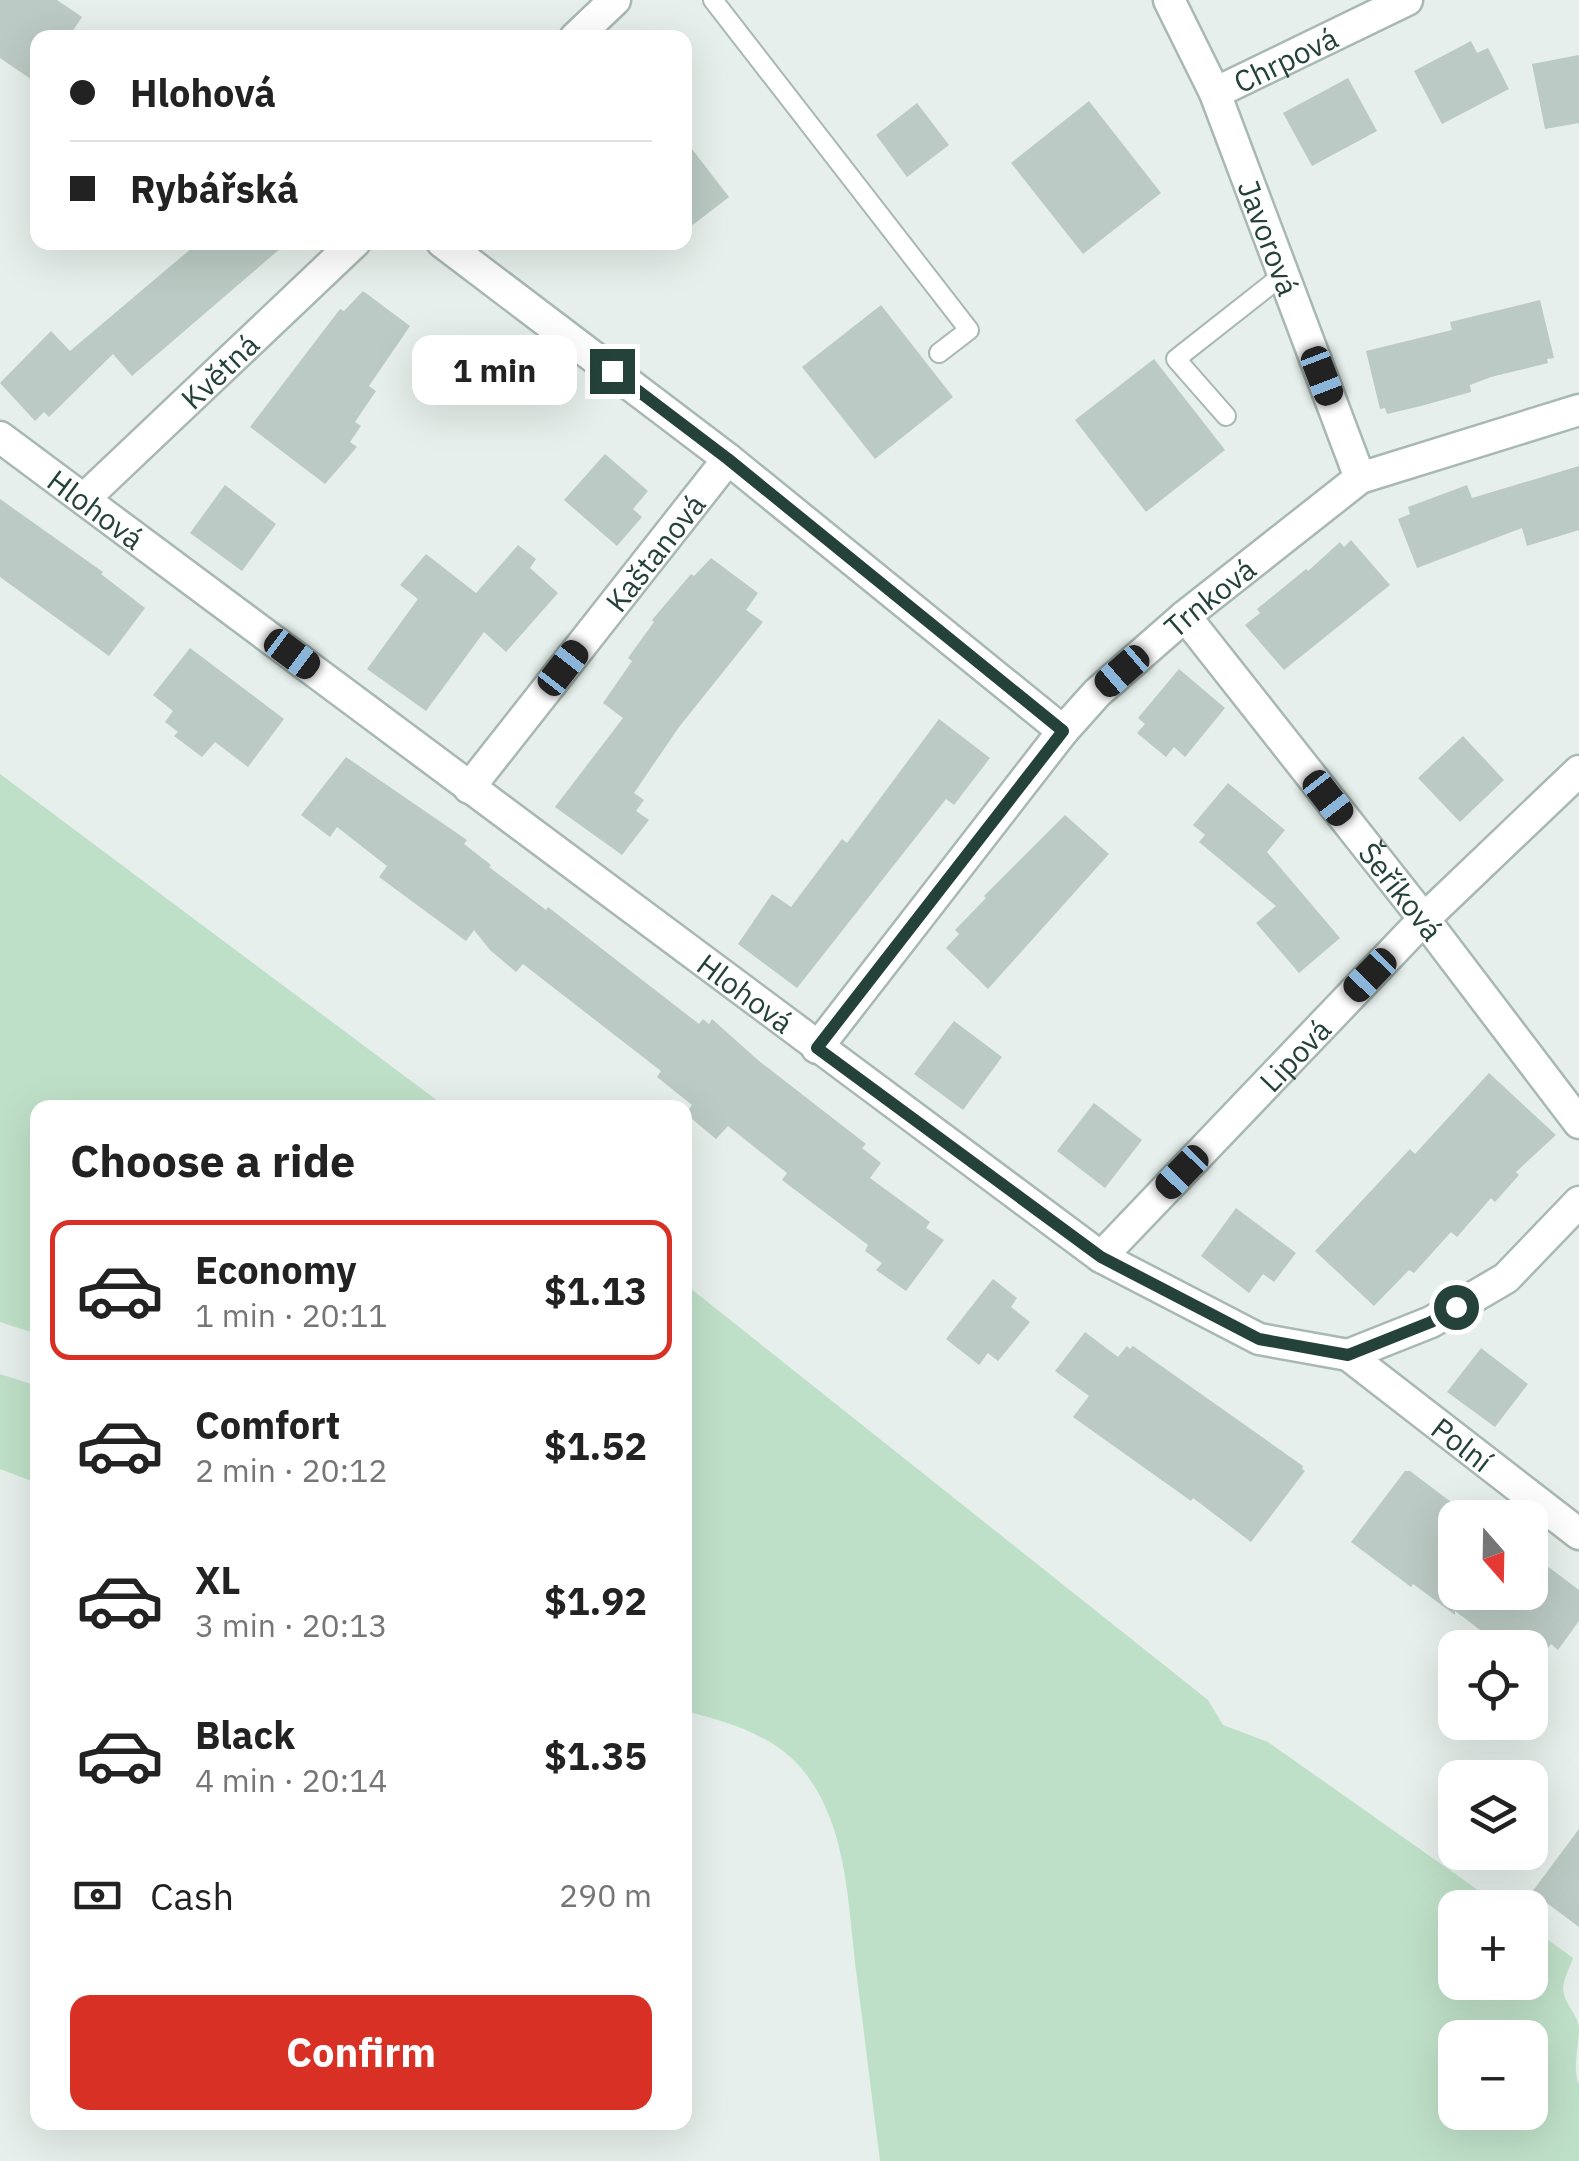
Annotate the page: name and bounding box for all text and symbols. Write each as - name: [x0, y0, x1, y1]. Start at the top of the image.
- street label: Chrpová: [1227, 17, 1344, 101]
- text: Hlohová: [130, 68, 276, 117]
- text: Rybářská: [130, 164, 299, 213]
- street label: Javorová: [1230, 174, 1309, 301]
- street label: Květná: [172, 324, 267, 417]
- callout: 1 min: [412, 336, 577, 406]
- car: [1297, 343, 1347, 409]
- text: 1 min: [453, 349, 536, 391]
- route end: [590, 349, 635, 394]
- street label: Hlohová: [40, 460, 152, 557]
- street label: Kaštanová: [596, 485, 713, 619]
- street label: Trnková: [1155, 549, 1263, 645]
- car: [259, 624, 325, 684]
- car: [533, 635, 593, 701]
- car: [1090, 640, 1154, 702]
- car: [1298, 765, 1358, 831]
- street label: Šeříková: [1351, 834, 1453, 948]
- car: [1338, 943, 1402, 1007]
- street label: Hlohová: [690, 944, 802, 1041]
- street label: Lipová: [1250, 1010, 1339, 1100]
- text: Choose a ride: [70, 1131, 355, 1189]
- car: [1150, 1140, 1214, 1204]
- icon: car: [75, 1245, 165, 1335]
- text: Economy: [195, 1245, 357, 1294]
- text: $1.13: [544, 1266, 647, 1315]
- route start: [1434, 1285, 1479, 1330]
- text: 1 min · 20:11: [195, 1294, 388, 1336]
- icon: car: [75, 1400, 165, 1490]
- text: Comfort: [195, 1400, 340, 1449]
- street label: Polní: [1424, 1408, 1501, 1480]
- text: $1.52: [544, 1421, 647, 1470]
- text: 2 min · 20:12: [195, 1449, 388, 1491]
- north arrow: [1438, 1500, 1548, 1610]
- map controls: [1438, 1500, 1548, 2130]
- icon: car: [75, 1555, 165, 1645]
- text: XL: [195, 1555, 241, 1604]
- text: $1.92: [544, 1576, 647, 1625]
- text: 3 min · 20:13: [195, 1604, 388, 1646]
- button: locate: [1438, 1630, 1548, 1740]
- icon: car: [75, 1710, 165, 1800]
- text: Black: [195, 1710, 295, 1759]
- text: $1.35: [544, 1731, 647, 1780]
- text: 4 min · 20:14: [195, 1759, 388, 1801]
- button: layers: [1438, 1760, 1548, 1870]
- icon: cash: [70, 1868, 125, 1923]
- text: Cash: [150, 1871, 234, 1920]
- text: 290 m: [559, 1874, 652, 1916]
- button: +: [1438, 1890, 1548, 2000]
- button: Confirm: [70, 1995, 652, 2110]
- button: −: [1438, 2020, 1548, 2130]

